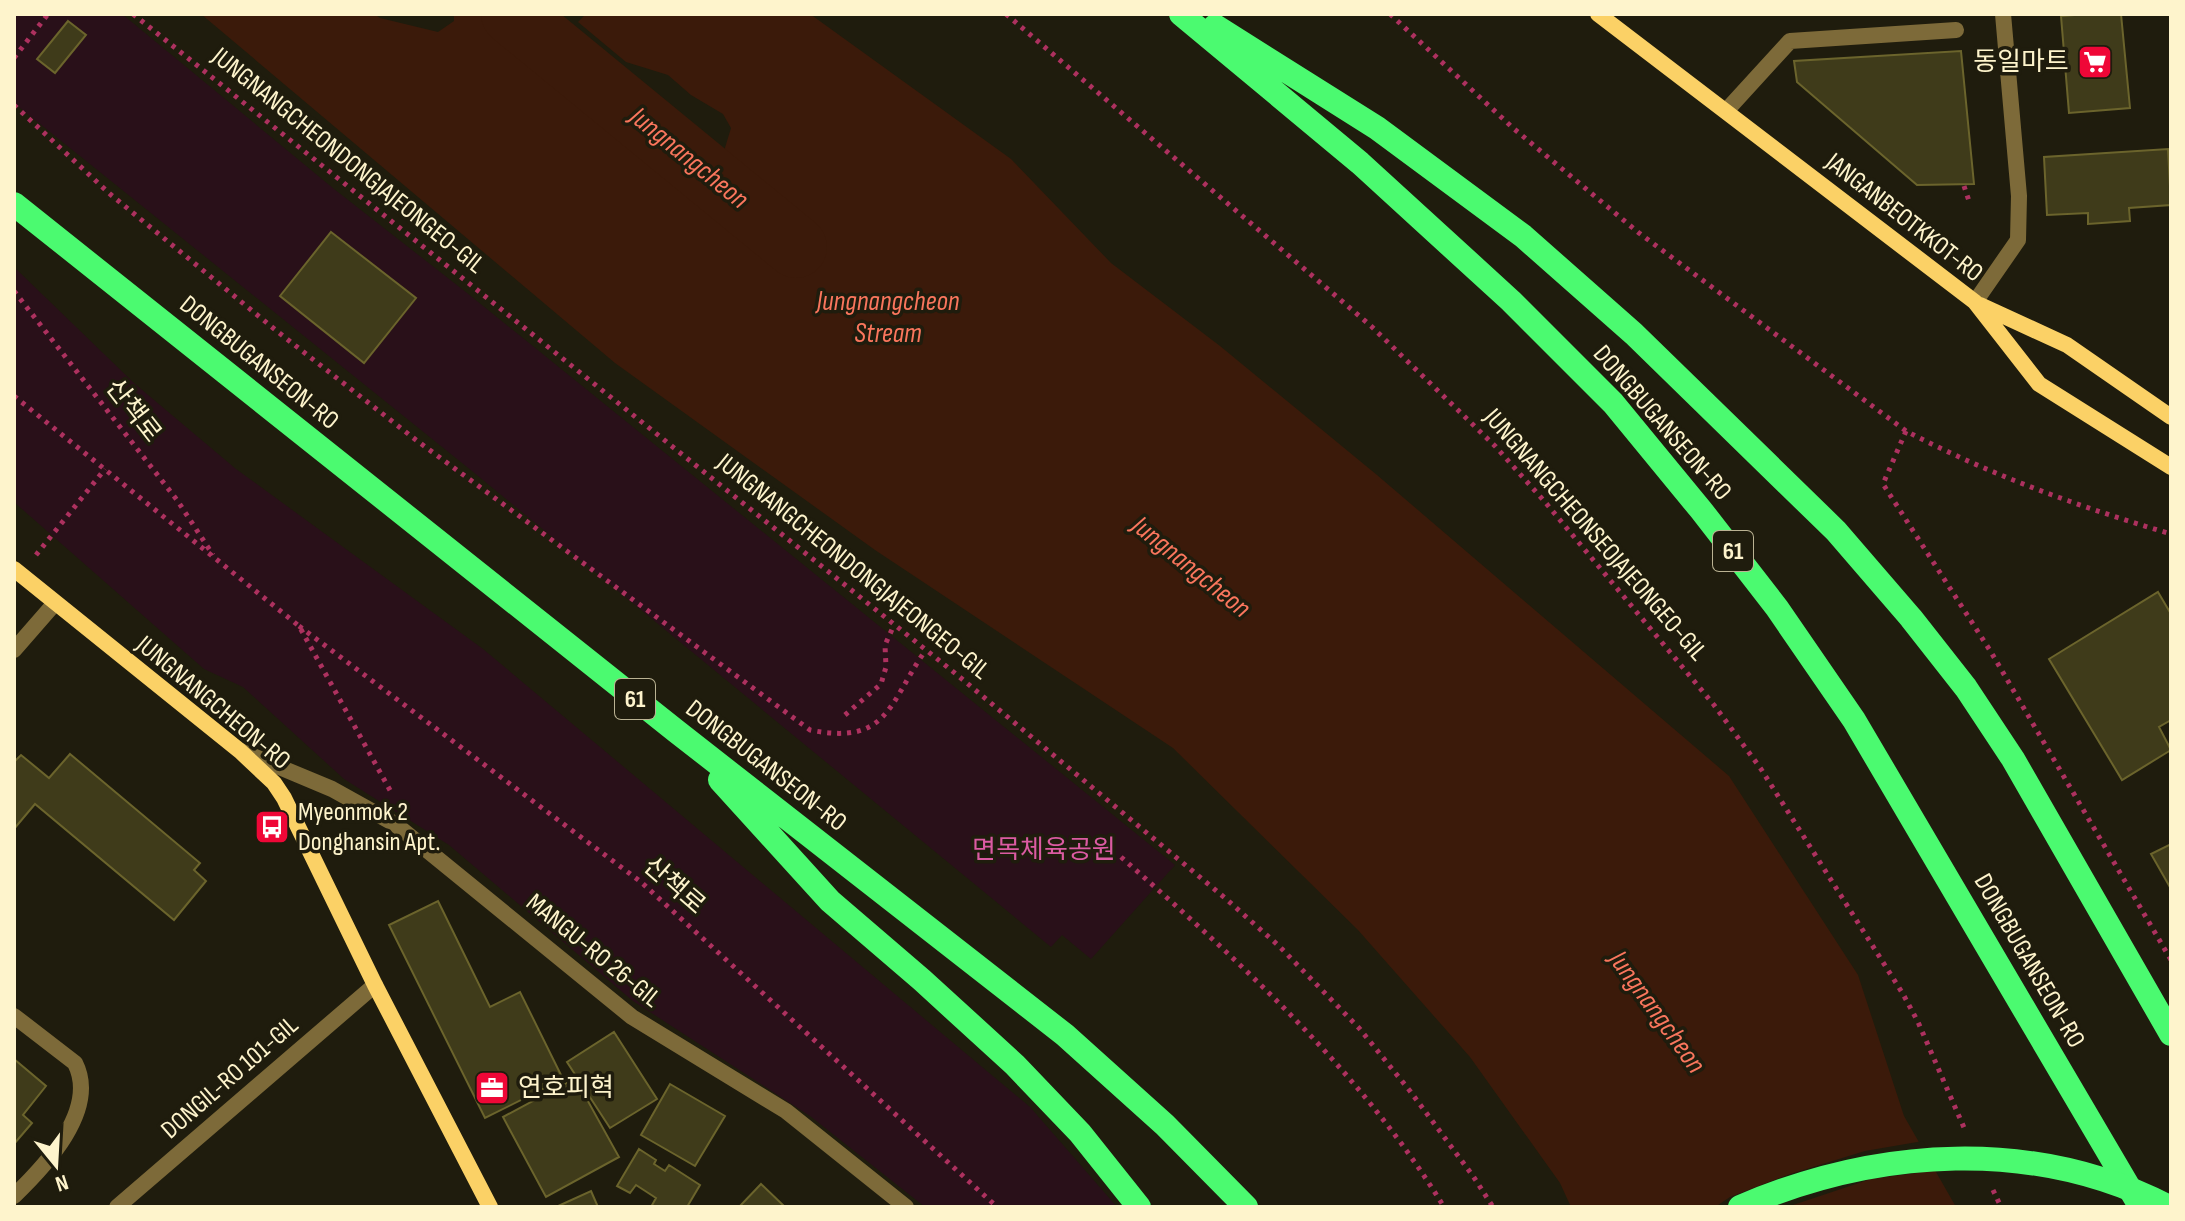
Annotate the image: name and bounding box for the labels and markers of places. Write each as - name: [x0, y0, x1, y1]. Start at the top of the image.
- supermarket icon: 동일마트: [2076, 43, 2114, 81]
- place label: 동일마트: [1973, 47, 2069, 78]
- place label: Myeonmok 2 Donghansin Apt.: [298, 797, 440, 858]
- bus stop icon: Myeonmok 2 Donghansin Apt.: [253, 808, 291, 846]
- office icon: 연호피혁: [473, 1069, 511, 1107]
- place label: 연호피혁: [518, 1073, 614, 1104]

